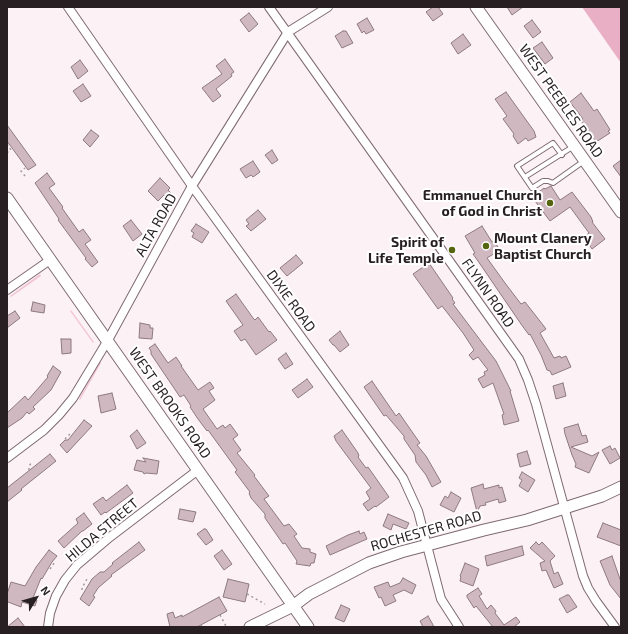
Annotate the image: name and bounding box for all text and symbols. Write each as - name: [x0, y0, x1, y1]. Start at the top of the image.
- street label: WEST PEEBLES ROAD: [515, 41, 607, 161]
- place label: Emmanuel Church of God in Christ: [423, 187, 542, 220]
- street label: ALTA ROAD: [132, 191, 180, 259]
- marker: Emmanuel Church of God in Christ: [545, 198, 555, 208]
- place label: Mount Clanery Baptist Church: [494, 230, 592, 262]
- place label: Spirit of Life Temple: [368, 234, 444, 266]
- marker: Mount Clanery Baptist Church: [481, 241, 491, 251]
- marker: Spirit of Life Temple: [447, 245, 457, 255]
- street label: FLYNN ROAD: [458, 255, 518, 331]
- street label: DIXIE ROAD: [263, 267, 319, 335]
- street label: WEST BROOKS ROAD: [125, 344, 215, 462]
- street label: HILDA STREET: [62, 495, 142, 565]
- street label: ROCHESTER ROAD: [369, 507, 483, 555]
- north arrow: [16, 578, 56, 618]
- text: N: [38, 583, 54, 598]

